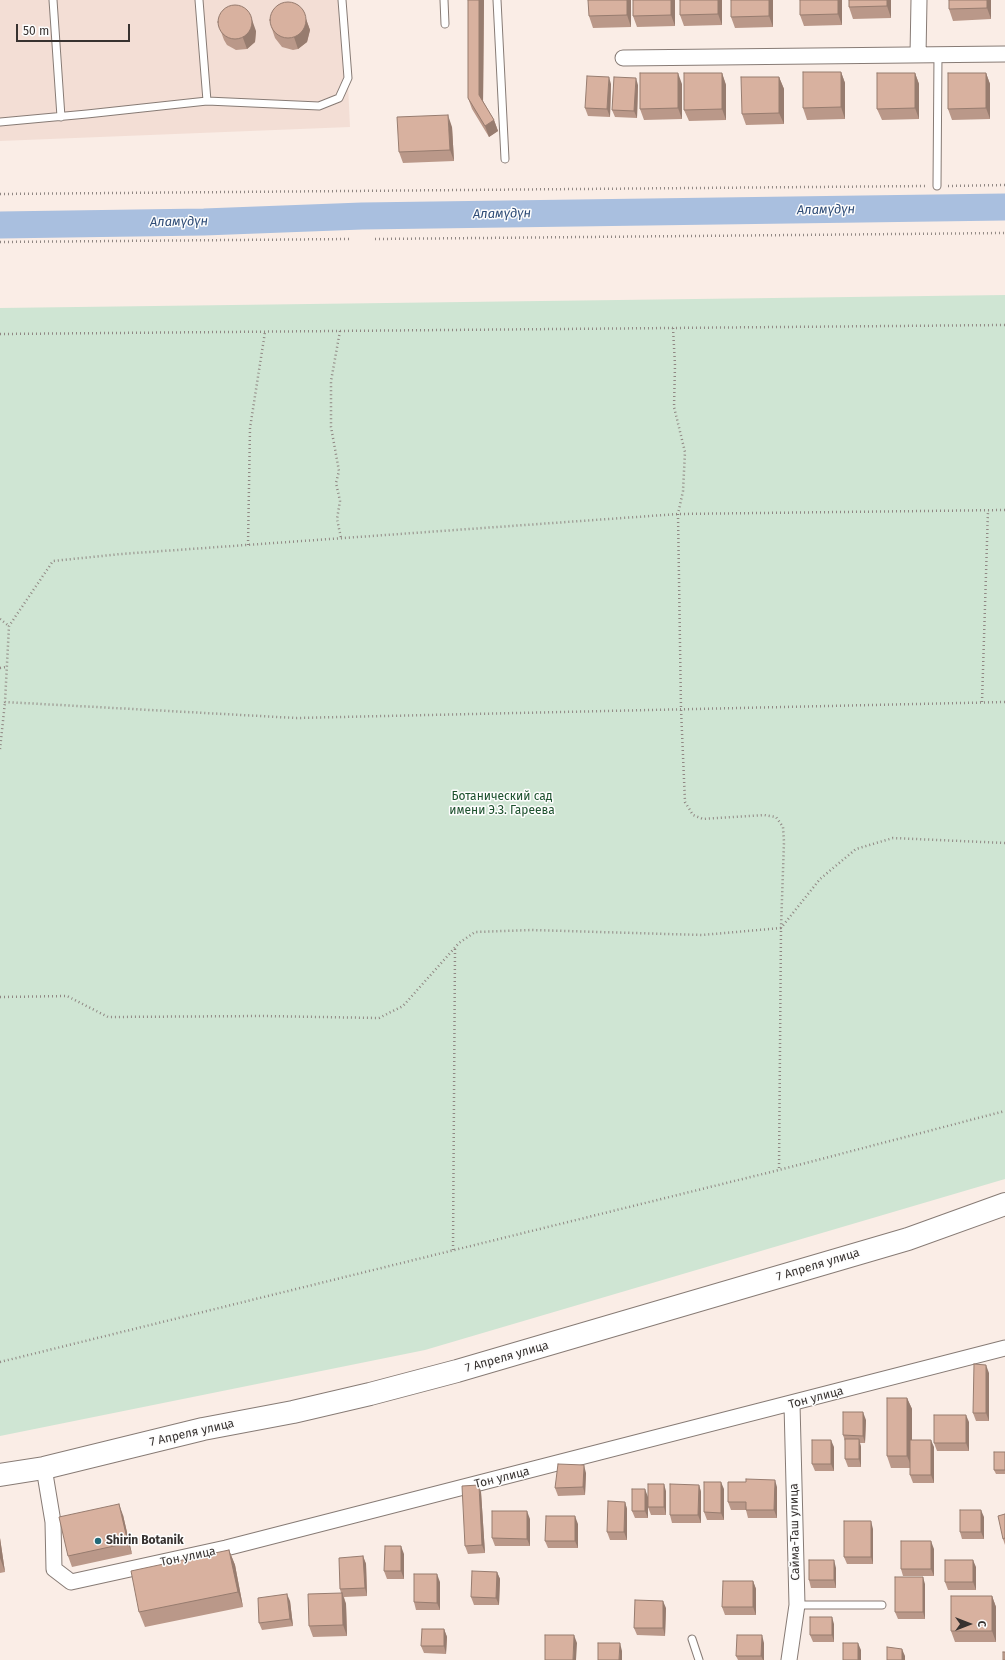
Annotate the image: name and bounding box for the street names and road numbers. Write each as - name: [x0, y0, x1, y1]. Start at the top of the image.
- street label: 7 Апреля улица: [775, 1246, 861, 1284]
- street label: 7 Апреля улица: [464, 1338, 550, 1376]
- street label: Тон улица: [787, 1384, 845, 1412]
- street label: 7 Апреля улица: [148, 1416, 236, 1450]
- street label: Тон улица: [473, 1464, 531, 1492]
- street label: Сайма-Таш улица: [787, 1483, 803, 1581]
- street label: Тон улица: [159, 1544, 217, 1570]

